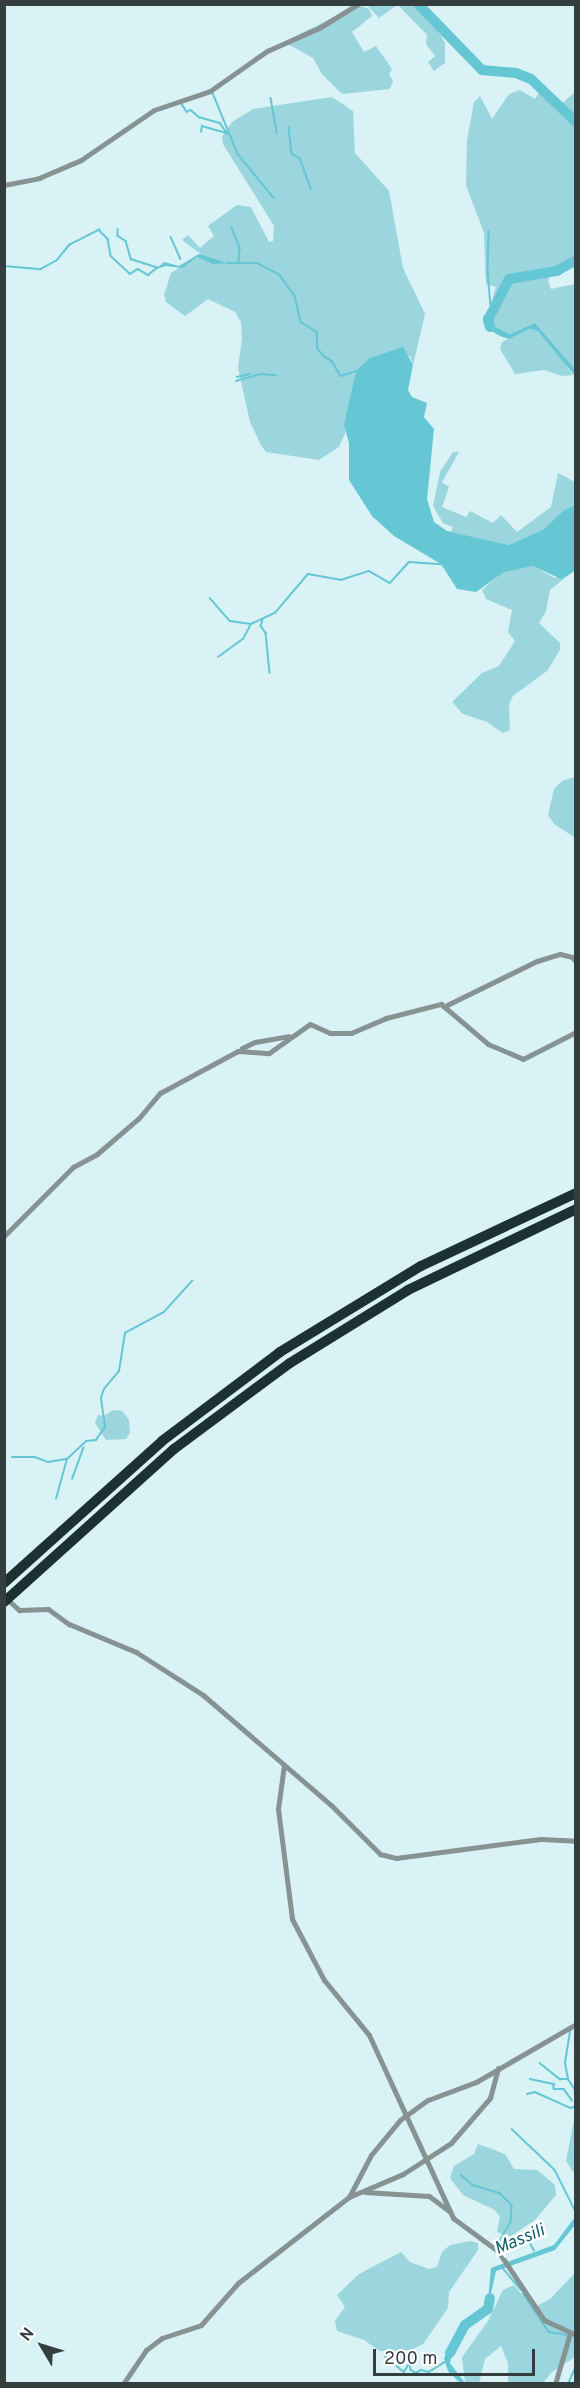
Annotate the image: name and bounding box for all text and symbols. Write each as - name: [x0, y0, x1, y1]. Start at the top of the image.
- water label: Massili: [492, 2221, 548, 2261]
- north arrow: [12, 2316, 72, 2376]
- text: N: [16, 2324, 39, 2346]
- scale bar: [376, 2337, 538, 2375]
- text: 200 m: [384, 2348, 437, 2371]

